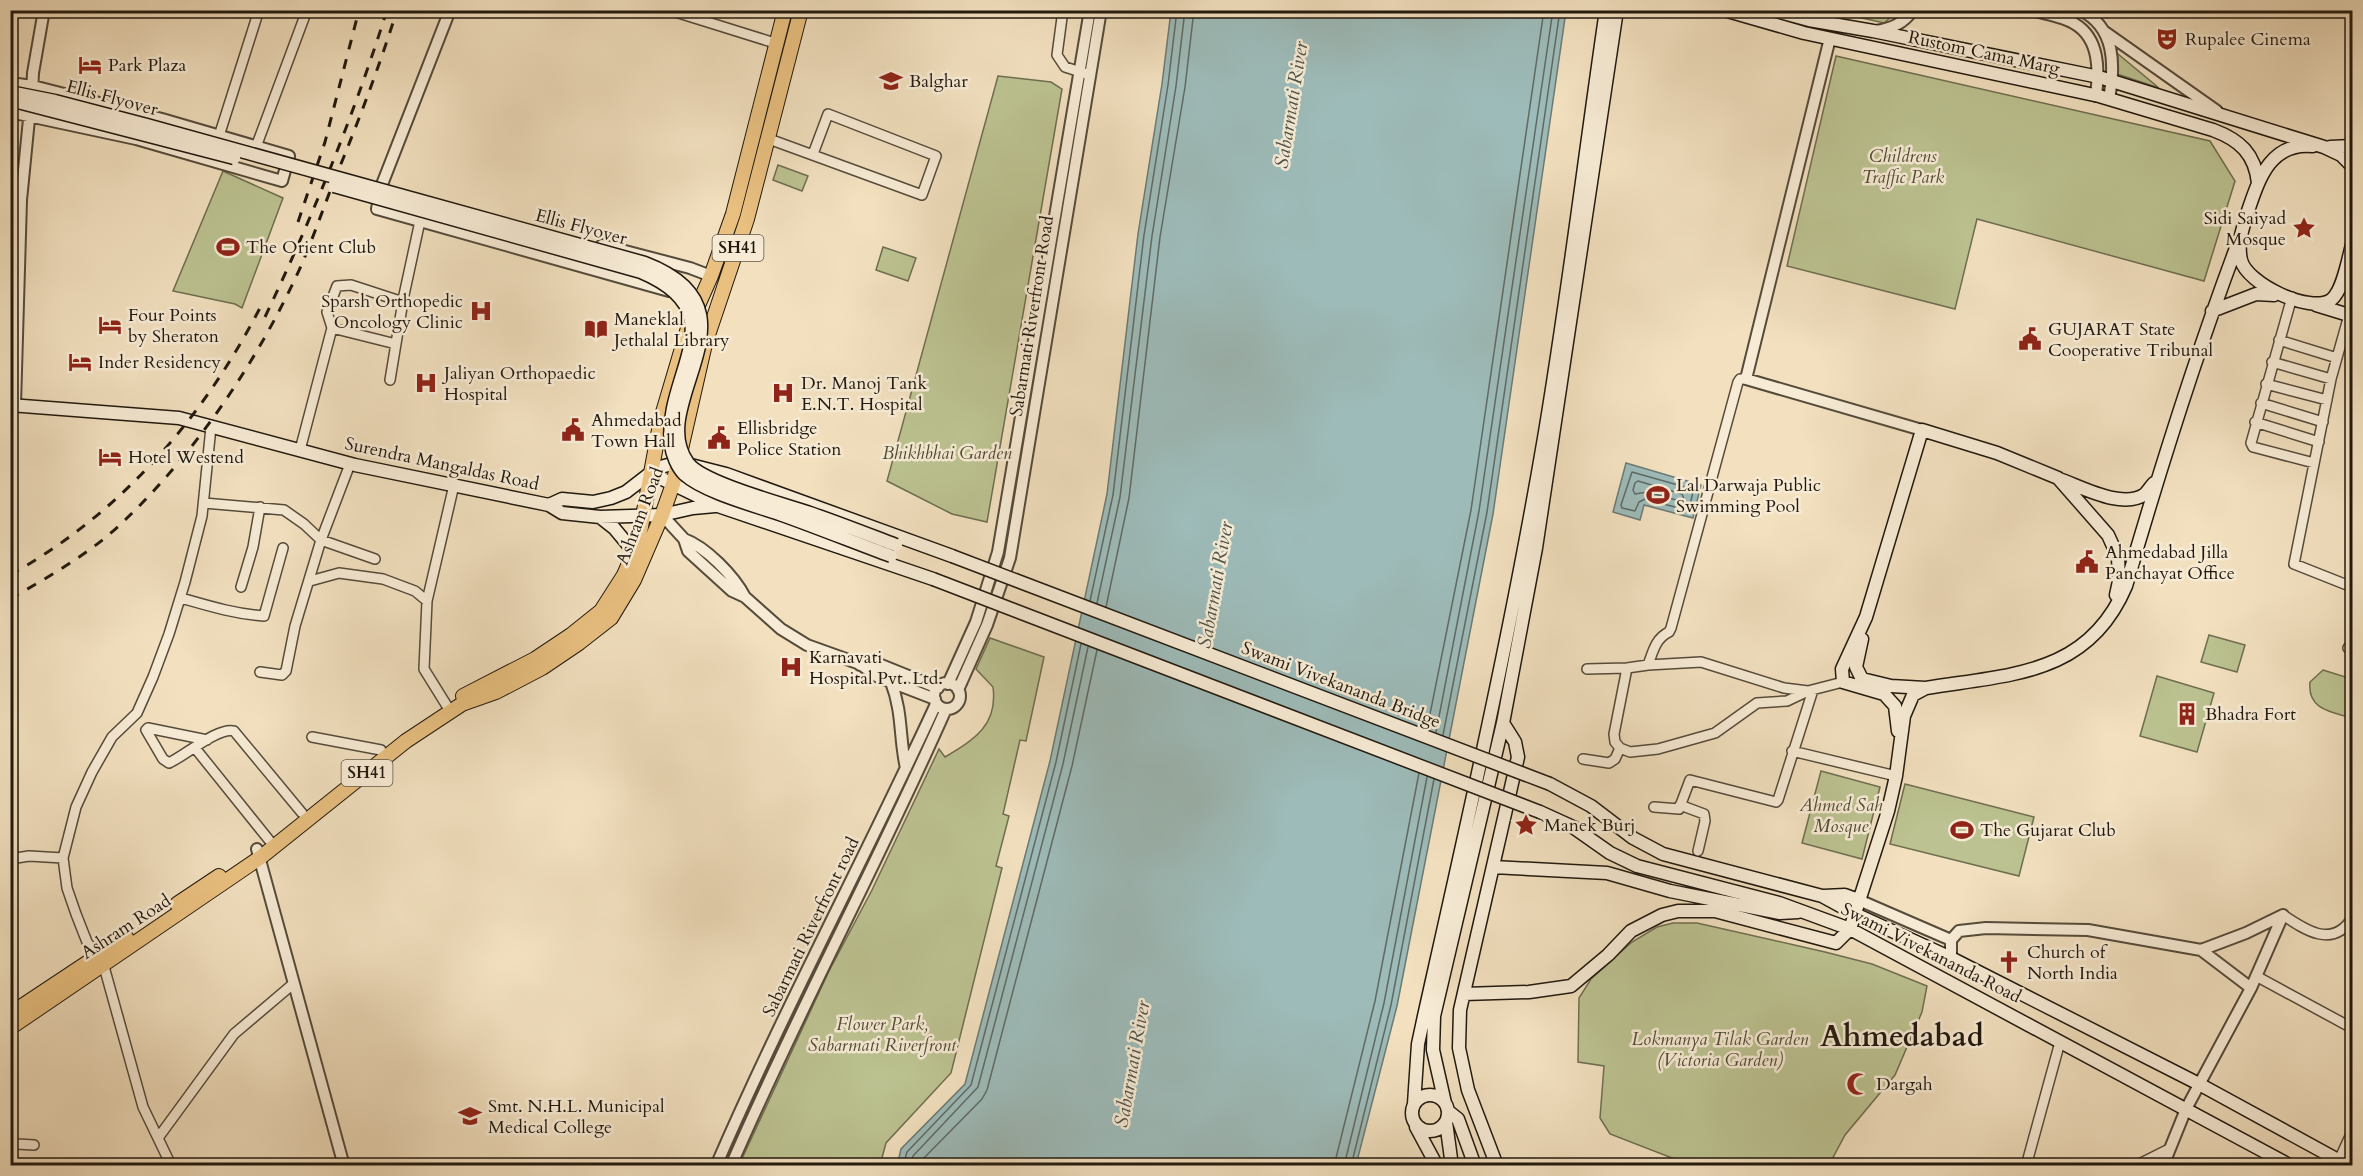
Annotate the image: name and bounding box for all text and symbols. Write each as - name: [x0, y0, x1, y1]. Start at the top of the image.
- street label: Rustom Cama Marg: [1906, 25, 2063, 81]
- theatre icon: Rupalee Cinema: [2154, 26, 2180, 52]
- place label: Rupalee Cinema: [2185, 27, 2311, 52]
- water label: Sabarmati River: [1268, 38, 1315, 170]
- hotel icon: Park Plaza: [77, 52, 103, 78]
- place label: Park Plaza: [108, 53, 186, 78]
- school or university icon: Balghar: [878, 68, 904, 94]
- place label: Balghar: [909, 69, 968, 94]
- street label: Ellis Flyover: [63, 74, 161, 122]
- park label: Childrens Traffic Park: [1862, 144, 1944, 190]
- street label: Ellis Flyover: [532, 203, 630, 251]
- place label: Sidi Saiyad Mosque: [2204, 206, 2286, 252]
- street label: Sabarmati Riverfront Road: [1004, 213, 1060, 418]
- place icon: Sidi Saiyad Mosque: [2291, 215, 2317, 241]
- sports icon: The Orient Club: [215, 234, 241, 260]
- place label: The Orient Club: [246, 235, 376, 260]
- road number: SH41: [712, 235, 764, 261]
- place label: Sparsh Orthopedic Oncology Clinic: [321, 289, 463, 335]
- hospital icon: Sparsh Orthopedic Oncology Clinic: [468, 298, 494, 324]
- place label: Four Points by Sheraton: [128, 303, 220, 349]
- place label: Maneklal Jethalal Library: [611, 307, 730, 353]
- hotel icon: Four Points by Sheraton: [97, 312, 123, 338]
- library icon: Maneklal Jethalal Library: [583, 316, 609, 342]
- place label: GUJARAT State Cooperative Tribunal: [2048, 317, 2214, 363]
- public building icon: GUJARAT State Cooperative Tribunal: [2017, 326, 2043, 352]
- hotel icon: Inder Residency: [67, 349, 93, 375]
- place label: Inder Residency: [98, 350, 221, 375]
- place label: Jaliyan Orthopaedic Hospital: [441, 361, 596, 407]
- hospital icon: Jaliyan Orthopaedic Hospital: [413, 370, 439, 396]
- place label: Dr. Manoj Tank E.N.T. Hospital: [801, 371, 927, 417]
- hospital icon: Dr. Manoj Tank E.N.T. Hospital: [770, 380, 796, 406]
- place label: Ahmedabad Town Hall: [591, 408, 682, 454]
- place label: Ellisbridge Police Station: [737, 416, 842, 462]
- public building icon: Ahmedabad Town Hall: [560, 417, 586, 443]
- public building icon: Ellisbridge Police Station: [706, 425, 732, 451]
- street label: Surendra Mangaldas Road: [343, 431, 542, 497]
- park label: Bhikhbhai Garden: [882, 441, 1012, 466]
- hotel icon: Hotel Westend: [97, 444, 123, 470]
- place label: Hotel Westend: [128, 445, 244, 470]
- street label: Ashram Road: [610, 463, 670, 568]
- place label: Lal Darwaja Public Swimming Pool: [1676, 473, 1821, 519]
- sports icon: Lal Darwaja Public Swimming Pool: [1645, 482, 1671, 508]
- water label: Sabarmati River: [1191, 518, 1240, 650]
- place label: Ahmedabad Jilla Panchayat Office: [2105, 540, 2235, 586]
- public building icon: Ahmedabad Jilla Panchayat Office: [2074, 549, 2100, 575]
- street label: Swami Vivekananda Bridge: [1238, 635, 1444, 735]
- place label: Karnavati Hospital Pvt. Ltd.: [809, 645, 943, 691]
- hospital icon: Karnavati Hospital Pvt. Ltd.: [778, 654, 804, 680]
- building icon: Bhadra Fort: [2174, 701, 2200, 727]
- place label: Bhadra Fort: [2205, 702, 2296, 727]
- road number: SH41: [342, 760, 392, 786]
- park label: Ahmed Sah Mosque: [1798, 793, 1883, 839]
- place icon: Manek Burj: [1513, 812, 1539, 838]
- place label: Manek Burj: [1544, 813, 1635, 838]
- sports icon: The Gujarat Club: [1949, 817, 1975, 843]
- place label: The Gujarat Club: [1980, 818, 2116, 843]
- street label: Sabarmati Riverfront road: [757, 833, 866, 1021]
- street label: Ashram Road: [76, 888, 176, 965]
- street label: Swami Vivekananda Road: [1837, 897, 2026, 1010]
- place label: Church of North India: [2027, 940, 2118, 986]
- church icon: Church of North India: [1996, 949, 2022, 975]
- water label: Sabarmati River: [1108, 997, 1157, 1129]
- park label: Flower Park, Sabarmati Riverfront: [808, 1012, 957, 1058]
- district label: Ahmedabad: [1820, 1016, 1984, 1057]
- park label: Lokmanya Tilak Garden (Victoria Garden): [1632, 1027, 1809, 1073]
- mosque icon: Dargah: [1845, 1071, 1871, 1097]
- place label: Dargah: [1876, 1072, 1933, 1097]
- place label: Smt. N.H.L. Municipal Medical College: [488, 1094, 665, 1140]
- school or university icon: Smt. N.H.L. Municipal Medical College: [457, 1103, 483, 1129]

